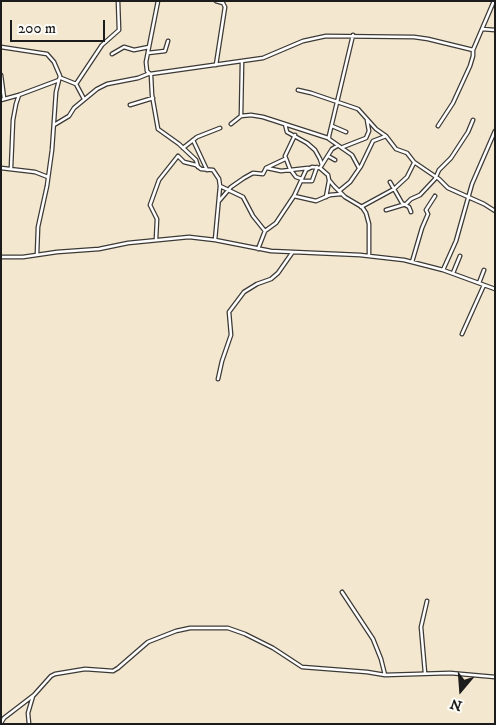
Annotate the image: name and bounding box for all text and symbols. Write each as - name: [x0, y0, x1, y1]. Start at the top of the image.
- scale bar: [12, 10, 108, 42]
- text: 200 m: [18, 19, 56, 38]
- north arrow: [436, 665, 486, 715]
- text: N: [448, 694, 465, 715]

